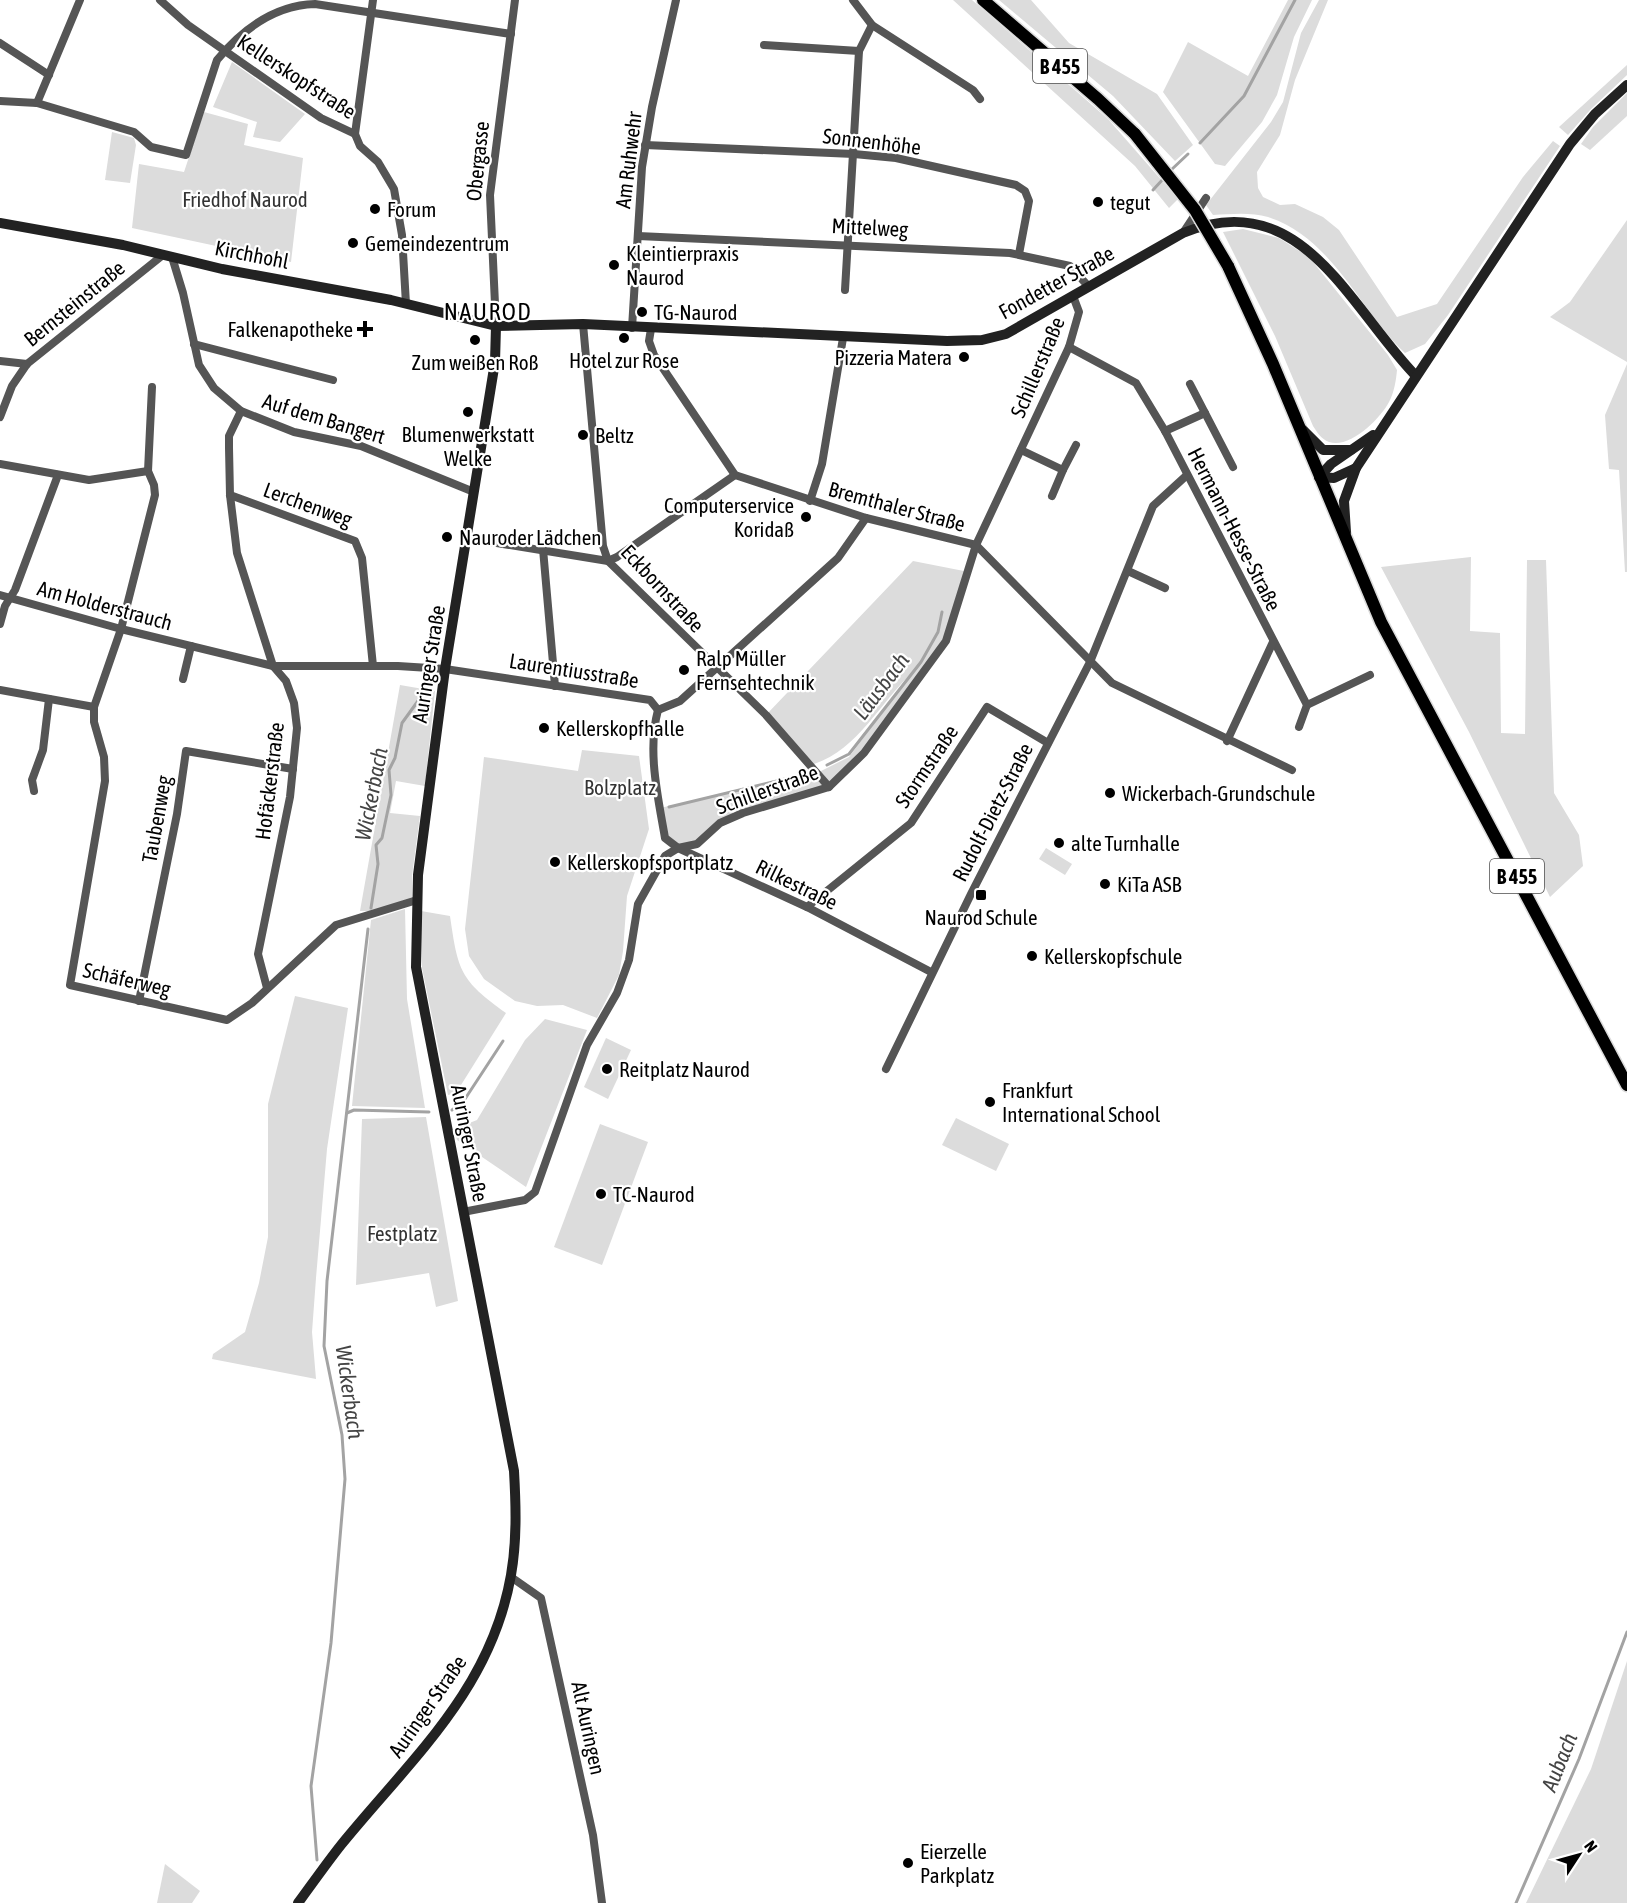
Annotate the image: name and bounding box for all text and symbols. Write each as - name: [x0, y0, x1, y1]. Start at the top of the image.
- street label: Kellerskopfstraße: [233, 29, 361, 123]
- road number: B 455: [1033, 49, 1087, 83]
- street label: Am Ruhwehr: [610, 109, 646, 210]
- street label: Obergasse: [461, 120, 493, 202]
- street label: Sonnenhöhe: [822, 123, 922, 159]
- park label: Friedhof Naurod: [182, 187, 308, 211]
- place label: tegut: [1110, 190, 1151, 214]
- marker: tegut: [1091, 195, 1105, 209]
- place label: Forum: [387, 197, 436, 221]
- marker: Forum: [368, 202, 382, 216]
- street label: Mittelweg: [831, 213, 909, 241]
- place label: Gemeindezentrum: [365, 231, 509, 255]
- street label: Kirchhohl: [213, 235, 292, 273]
- marker: Gemeindezentrum: [346, 236, 360, 250]
- place label: Kleintierpraxis Naurod: [626, 241, 739, 289]
- street label: Fondetter Straße: [994, 241, 1118, 323]
- street label: Bernsteinstraße: [19, 255, 129, 351]
- marker: Kleintierpraxis Naurod: [607, 258, 621, 272]
- district label: NAUROD: [444, 298, 532, 325]
- place label: TG-Naurod: [654, 300, 738, 324]
- marker: TG-Naurod: [635, 305, 649, 319]
- street label: Schillerstraße: [1005, 313, 1069, 421]
- place label: Falkenapotheke: [227, 317, 353, 341]
- marker: Falkenapotheke: [358, 322, 372, 336]
- marker: Hotel zur Rose: [617, 331, 631, 345]
- marker: Zum weißen Roß: [468, 333, 482, 347]
- place label: Pizzeria Matera: [834, 345, 952, 369]
- place label: Hotel zur Rose: [569, 348, 679, 372]
- place label: Zum weißen Roß: [412, 350, 539, 374]
- marker: Pizzeria Matera: [957, 350, 971, 364]
- street label: Auf dem Bangert: [260, 388, 388, 448]
- marker: Blumenwerkstatt Welke: [461, 405, 475, 419]
- place label: Blumenwerkstatt Welke: [401, 422, 535, 470]
- place label: Beltz: [595, 423, 634, 447]
- marker: Beltz: [576, 428, 590, 442]
- street label: Hermann-Hesse-Straße: [1184, 444, 1286, 614]
- street label: Bremthaler Straße: [826, 476, 968, 536]
- street label: Lerchenweg: [260, 477, 356, 531]
- place label: Computerservice Koridaß: [664, 493, 794, 541]
- marker: Computerservice Koridaß: [799, 510, 813, 524]
- place label: Nauroder Lädchen: [459, 525, 601, 549]
- marker: Nauroder Lädchen: [440, 530, 454, 544]
- street label: Eckbornstraße: [617, 539, 709, 637]
- street label: Am Holderstrauch: [35, 575, 175, 635]
- street label: Auringer Straße: [407, 604, 449, 724]
- place label: Ralp Müller Fernsehtechnik: [696, 646, 815, 694]
- water label: Läusbach: [848, 647, 915, 724]
- street label: Laurentiusstraße: [508, 648, 640, 692]
- marker: Ralp Müller Fernsehtechnik: [677, 663, 691, 677]
- place label: Kellerskopfhalle: [556, 716, 684, 740]
- street label: Stormstraße: [890, 720, 962, 812]
- street label: Hofäckerstraße: [250, 721, 288, 841]
- marker: Kellerskopfhalle: [537, 721, 551, 735]
- street label: Rudolf-Dietz-Straße: [947, 739, 1037, 885]
- water label: Wickerbach: [349, 745, 393, 843]
- street label: Schillerstraße: [713, 759, 821, 819]
- street label: Taubenweg: [137, 773, 175, 865]
- park label: Bolzplatz: [584, 775, 656, 799]
- place label: Wickerbach-Grundschule: [1122, 781, 1315, 805]
- marker: Wickerbach-Grundschule: [1103, 786, 1117, 800]
- place label: alte Turnhalle: [1071, 831, 1180, 855]
- marker: alte Turnhalle: [1052, 836, 1066, 850]
- place label: Kellerskopfsportplatz: [567, 850, 734, 874]
- street label: Rilkestraße: [752, 854, 842, 914]
- marker: Kellerskopfsportplatz: [548, 855, 562, 869]
- road number: B 455: [1490, 859, 1544, 893]
- place label: KiTa ASB: [1117, 872, 1182, 896]
- marker: KiTa ASB: [1098, 877, 1112, 891]
- marker: Naurod Schule: [974, 888, 988, 902]
- place label: Naurod Schule: [924, 905, 1038, 929]
- place label: Kellerskopfschule: [1044, 944, 1182, 968]
- marker: Kellerskopfschule: [1025, 949, 1039, 963]
- street label: Schäferweg: [81, 957, 173, 1001]
- place label: Reitplatz Naurod: [619, 1057, 750, 1081]
- marker: Reitplatz Naurod: [600, 1062, 614, 1076]
- place label: Frankfurt International School: [1002, 1078, 1161, 1126]
- street label: Auringer Straße: [447, 1082, 493, 1204]
- marker: Frankfurt International School: [983, 1095, 997, 1109]
- place label: TC-Naurod: [613, 1182, 695, 1206]
- marker: TC-Naurod: [594, 1187, 608, 1201]
- park label: Festplatz: [367, 1221, 437, 1245]
- water label: Wickerbach: [331, 1343, 369, 1441]
- street label: Auringer Straße: [383, 1651, 471, 1761]
- street label: Alt Auringen: [567, 1679, 611, 1777]
- water label: Aubach: [1535, 1729, 1583, 1796]
- north arrow: [1549, 1825, 1609, 1885]
- text: N: [1581, 1837, 1601, 1855]
- place label: Eierzelle Parkplatz: [920, 1839, 994, 1887]
- marker: Eierzelle Parkplatz: [901, 1856, 915, 1870]

